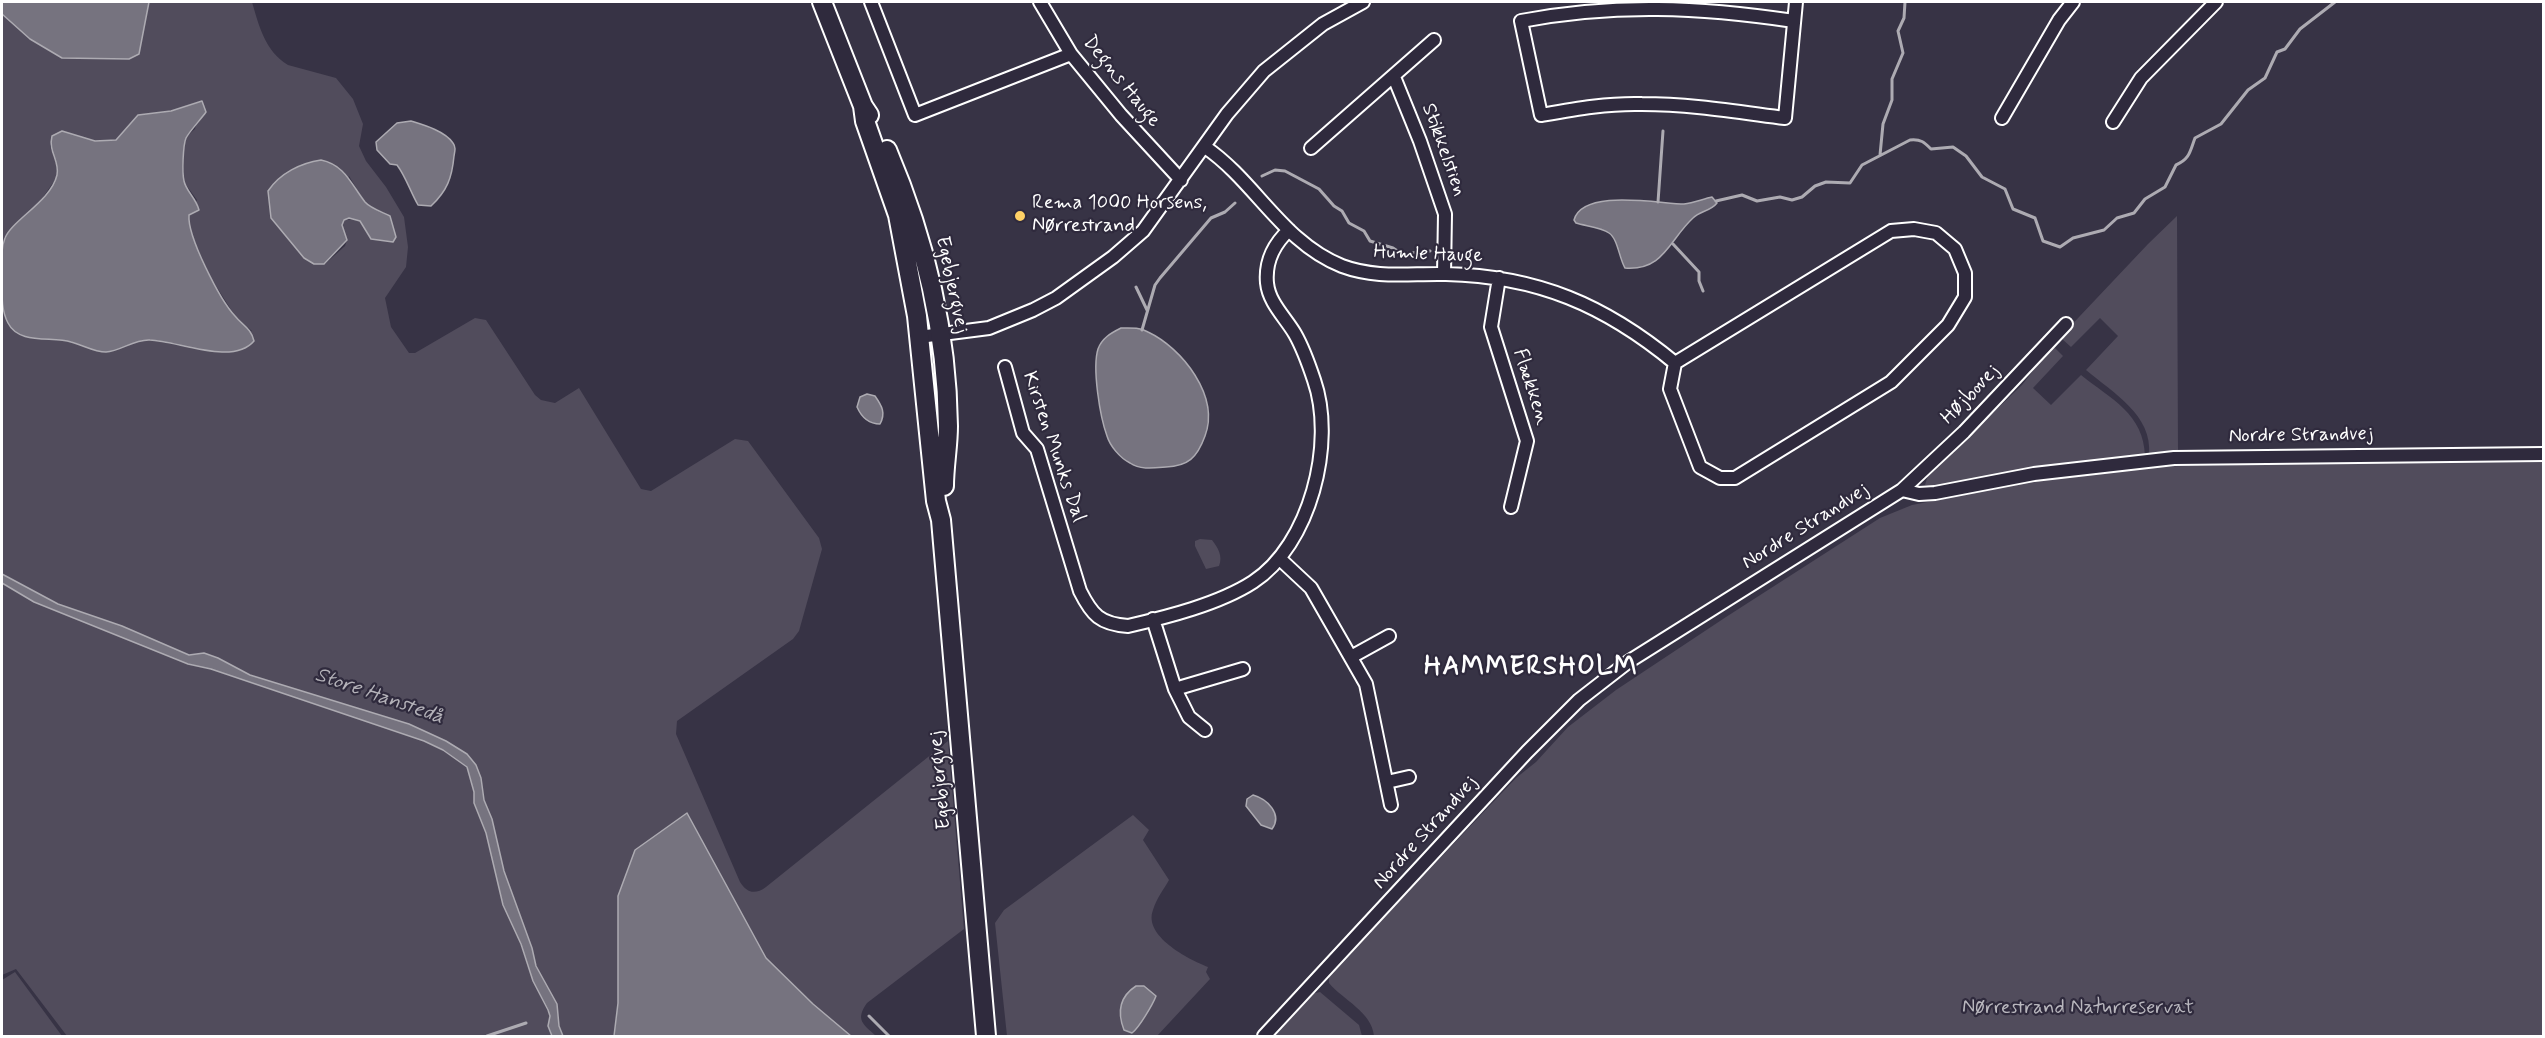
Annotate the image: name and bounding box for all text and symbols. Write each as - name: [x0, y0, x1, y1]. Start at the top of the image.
- street label: Degns Hauge: [1077, 31, 1165, 133]
- street label: Stikkelstien: [1415, 100, 1471, 200]
- place label: Rema 1000 Horsens, Nørrestrand: [1032, 192, 1207, 239]
- marker: Rema 1000 Horsens, Nørrestrand: [1013, 209, 1027, 223]
- street label: Egebjergvej: [929, 234, 973, 336]
- street label: Humle Hauge: [1373, 241, 1483, 269]
- street label: Flækken: [1506, 346, 1554, 428]
- street label: Højbovej: [1936, 360, 2006, 430]
- street label: Kirsten Munks Dal: [1016, 369, 1090, 525]
- street label: Nordre Strandvej: [2228, 423, 2374, 449]
- street label: Nordre Strandvej: [1738, 478, 1874, 576]
- district label: HAMMERSHOLM: [1423, 653, 1639, 685]
- water label: Store Hanstedå: [311, 663, 447, 731]
- street label: Egebjergvej: [925, 730, 957, 830]
- street label: Nordre Strandvej: [1369, 771, 1483, 895]
- park label: Nørrestrand Naturreservat: [1962, 997, 2194, 1021]

